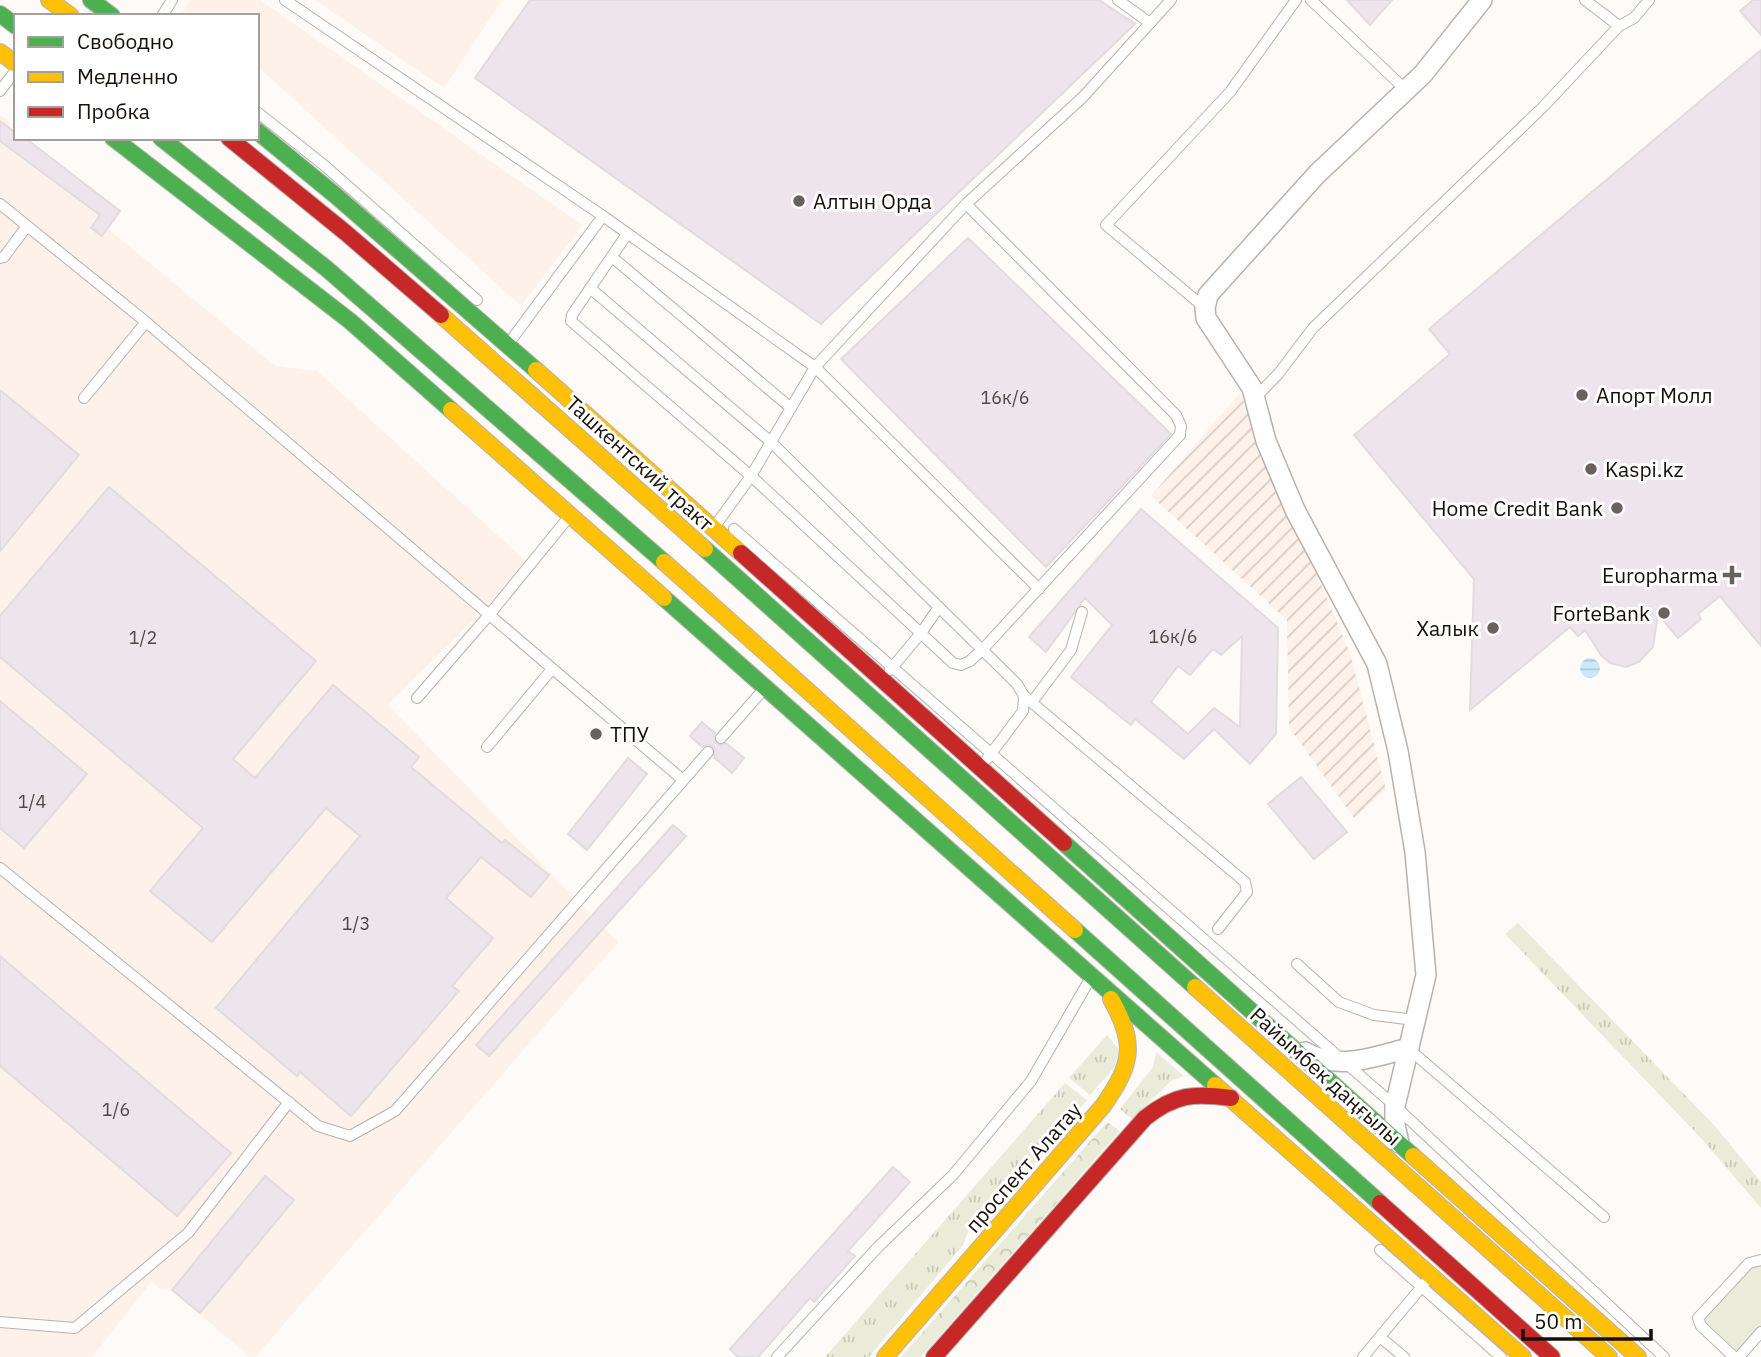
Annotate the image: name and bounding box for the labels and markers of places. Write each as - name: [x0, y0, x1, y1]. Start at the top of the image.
- place label: Алтын Орда: [813, 187, 932, 215]
- marker: Алтын Орда: [791, 193, 807, 209]
- place label: Апорт Молл: [1596, 381, 1713, 409]
- marker: Апорт Молл: [1574, 387, 1590, 403]
- place label: Kaspi.kz: [1605, 455, 1684, 483]
- marker: Kaspi.kz: [1583, 461, 1599, 477]
- place label: Home Credit Bank: [1432, 494, 1603, 522]
- marker: Home Credit Bank: [1609, 500, 1625, 516]
- place label: Europharma: [1602, 561, 1718, 589]
- marker: Europharma: [1724, 567, 1740, 583]
- place label: ForteBank: [1552, 599, 1650, 627]
- marker: ForteBank: [1656, 605, 1672, 621]
- place label: Халык: [1416, 614, 1479, 642]
- marker: Халык: [1485, 620, 1501, 636]
- place label: ТПУ: [610, 720, 650, 748]
- marker: ТПУ: [588, 726, 604, 742]

